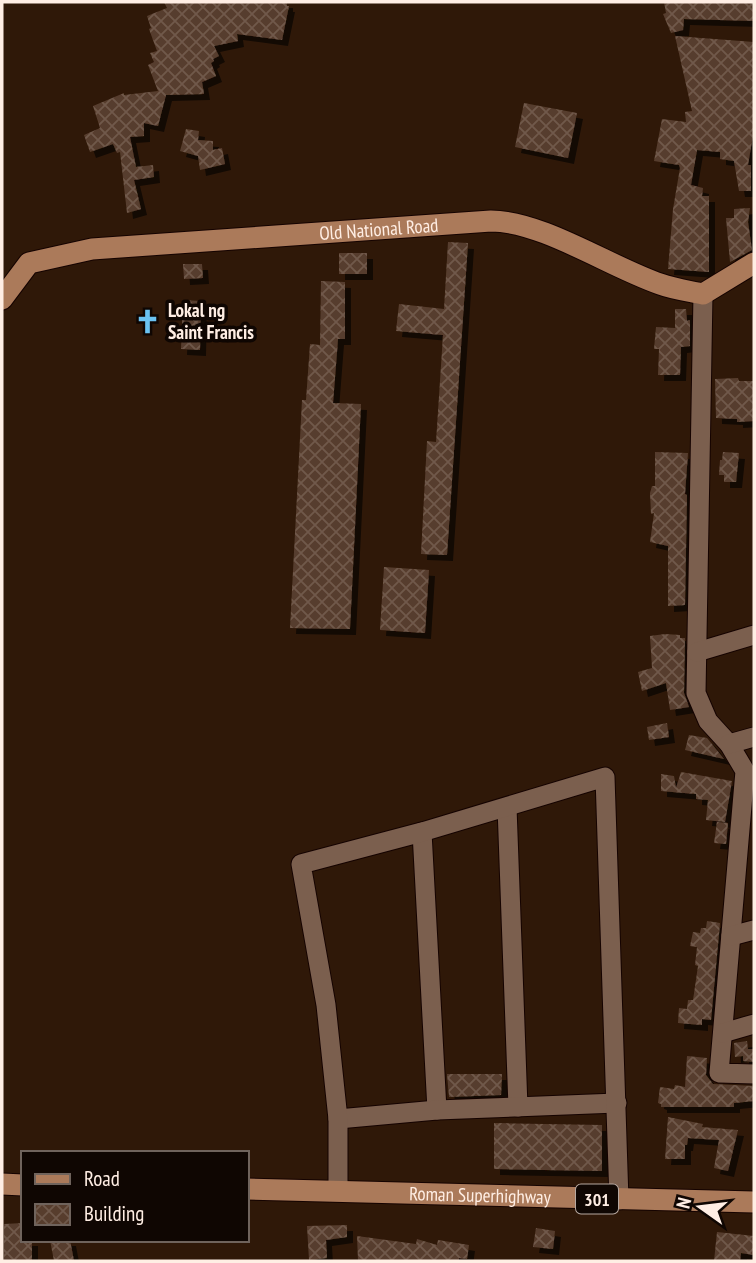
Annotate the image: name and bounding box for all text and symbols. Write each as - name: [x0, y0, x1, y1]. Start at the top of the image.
- street label: Old National Road: [318, 213, 439, 245]
- place label: Lokal ng Saint Francis: [168, 298, 254, 344]
- church icon: Lokal ng Saint Francis: [134, 307, 162, 335]
- legend: [21, 1151, 248, 1242]
- text: Road: [84, 1165, 120, 1192]
- north arrow: [665, 1172, 735, 1242]
- street label: Roman Superhighway: [409, 1181, 552, 1209]
- road number: 301: [576, 1184, 618, 1214]
- text: N: [671, 1195, 696, 1211]
- text: Building: [84, 1200, 144, 1227]

